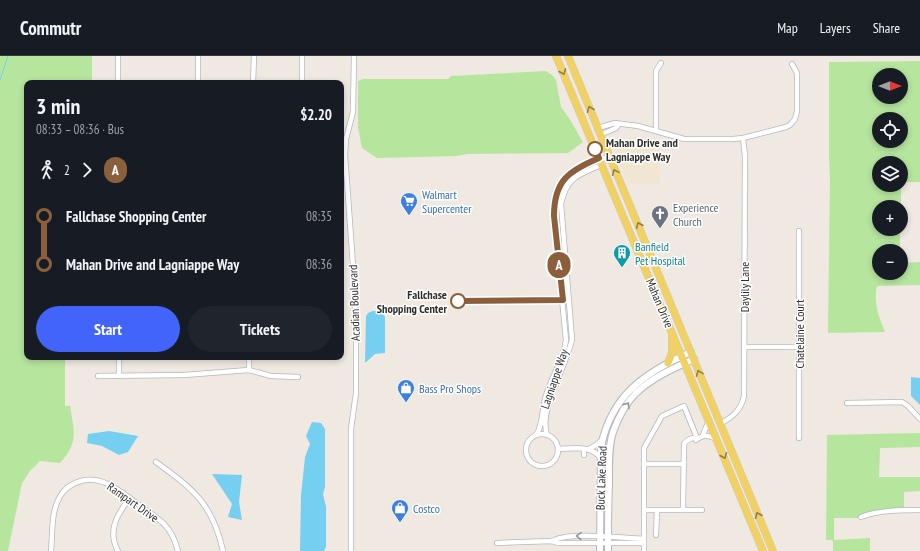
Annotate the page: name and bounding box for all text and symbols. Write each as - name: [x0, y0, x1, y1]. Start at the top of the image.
- text: Commutr: [20, 16, 81, 40]
- text: Map: [777, 19, 798, 37]
- text: Layers: [820, 19, 851, 37]
- text: Share: [873, 19, 900, 37]
- north arrow: [872, 68, 908, 104]
- map controls: [872, 68, 908, 280]
- one-way arrow: [559, 69, 567, 76]
- text: 3 min: [36, 92, 80, 120]
- text: $2.20: [300, 105, 332, 124]
- one-way arrow: [587, 106, 595, 114]
- button: locate: [872, 112, 908, 148]
- text: 08:33 – 08:36 · Bus: [36, 121, 124, 138]
- place label: Mahan Drive and Lagniappe Way: [606, 135, 678, 164]
- marker: Mahan Drive and Lagniappe Way: [587, 141, 603, 157]
- button: layers: [872, 156, 908, 192]
- icon: walk: [36, 159, 58, 181]
- icon: forward: [76, 159, 98, 181]
- text: A: [112, 161, 119, 179]
- text: 2: [64, 162, 70, 179]
- one-way arrow: [612, 168, 620, 176]
- place label: Walmart Supercenter: [422, 187, 472, 216]
- supermarket icon: Walmart Supercenter: [399, 191, 419, 216]
- place label: Experience Church: [673, 200, 718, 229]
- button: +: [872, 200, 908, 236]
- church icon: Experience Church: [650, 204, 670, 229]
- text: Fallchase Shopping Center: [66, 207, 207, 226]
- text: 08:35: [306, 208, 332, 225]
- one-way arrow: [635, 222, 643, 229]
- place label: Banfield Pet Hospital: [635, 239, 685, 268]
- building icon: Banfield Pet Hospital: [612, 243, 632, 268]
- button: −: [872, 244, 908, 280]
- line badge: A: [546, 252, 572, 278]
- text: Mahan Drive and Lagniappe Way: [66, 255, 239, 274]
- text: 08:36: [306, 256, 332, 273]
- text: A: [555, 256, 563, 274]
- street label: Daylily Lane: [737, 262, 752, 312]
- street label: Acadian Boulevard: [345, 264, 363, 342]
- street label: Mahan Drive: [643, 276, 677, 330]
- place label: Fallchase Shopping Center: [377, 287, 447, 316]
- marker: Fallchase Shopping Center: [450, 293, 466, 309]
- street label: Chatelaine Court: [792, 299, 807, 369]
- button: Start: [36, 306, 180, 352]
- button: Tickets: [188, 306, 332, 352]
- street label: Lagniappe Way: [537, 347, 571, 411]
- one-way arrow: [696, 369, 704, 376]
- shop icon: Bass Pro Shops: [396, 378, 416, 403]
- place label: Bass Pro Shops: [419, 381, 481, 396]
- one-way arrow: [622, 402, 629, 409]
- street label: Buck Lake Road: [592, 446, 610, 510]
- one-way arrow: [719, 452, 727, 460]
- street label: Rampart Drive: [104, 479, 162, 525]
- shop icon: Costco: [390, 498, 410, 523]
- place label: Costco: [413, 501, 440, 516]
- one-way arrow: [755, 512, 763, 519]
- one-way arrow: [576, 532, 582, 541]

